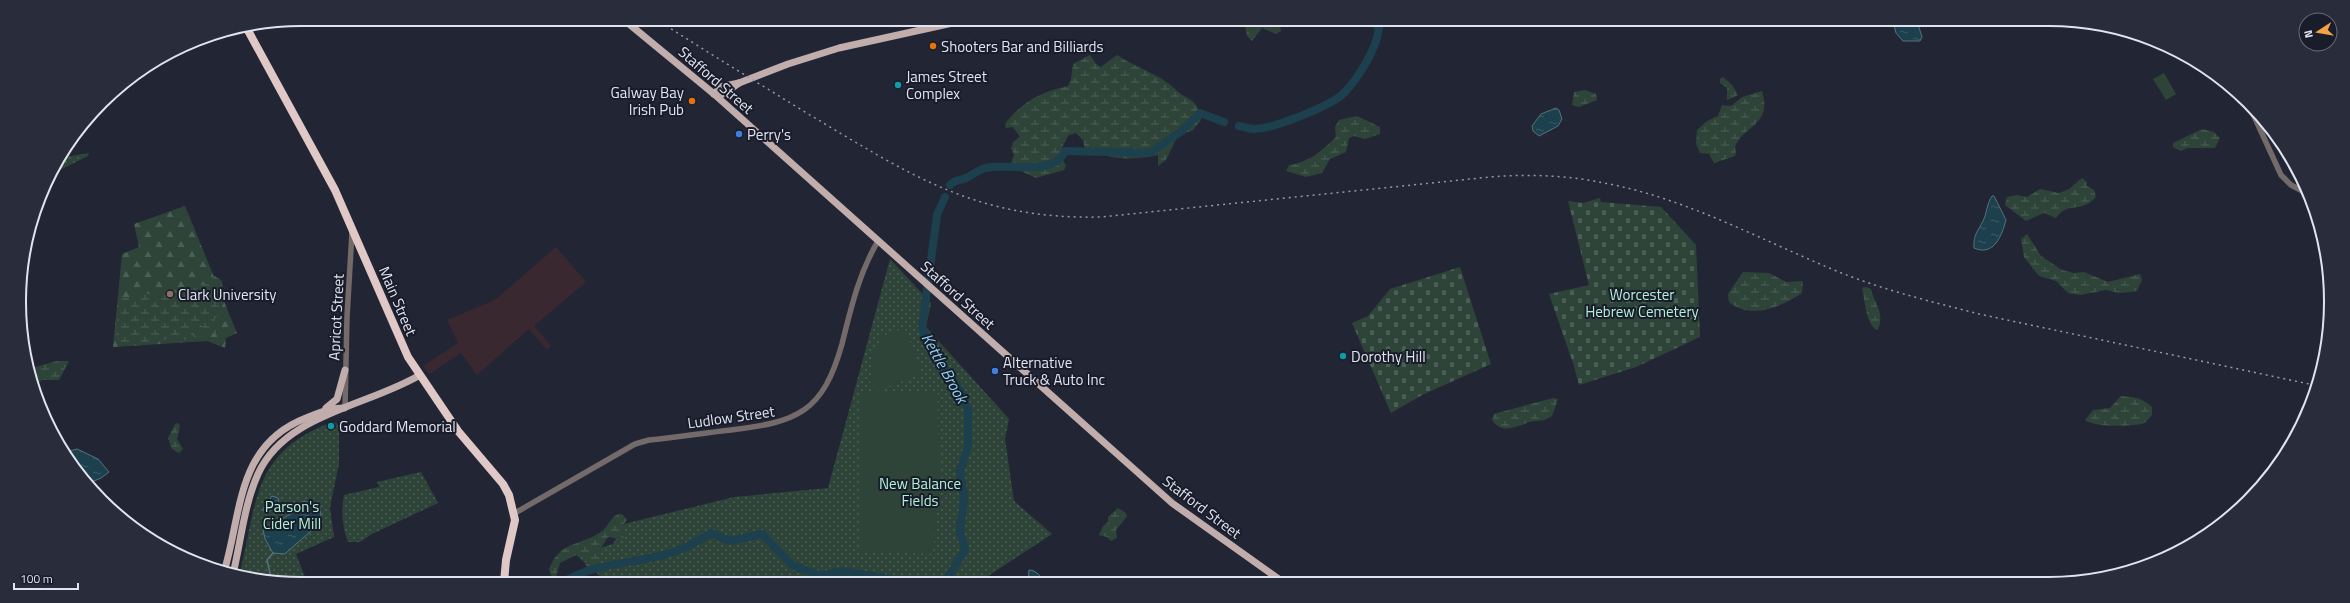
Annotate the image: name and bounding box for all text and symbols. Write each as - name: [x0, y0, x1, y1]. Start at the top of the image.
- north arrow: [2298, 12, 2338, 52]
- text: N: [2300, 29, 2317, 39]
- place label: Shooters Bar and Billiards: [941, 35, 1104, 58]
- street label: Stafford Street: [673, 41, 759, 120]
- marker: Shooters Bar and Billiards: [928, 41, 938, 51]
- place label: James Street Complex: [906, 65, 988, 105]
- marker: James Street Complex: [893, 80, 903, 90]
- place label: Galway Bay Irish Pub: [611, 81, 684, 121]
- marker: Galway Bay Irish Pub: [687, 96, 697, 106]
- place label: Perry's: [747, 123, 791, 146]
- marker: Perry's: [734, 129, 744, 139]
- street label: Stafford Street: [916, 255, 1001, 335]
- street label: Main Street: [373, 263, 423, 340]
- street label: Apricot Street: [322, 272, 350, 361]
- place label: Clark University: [178, 283, 276, 306]
- park label: Worcester Hebrew Cemetery: [1585, 283, 1699, 323]
- marker: Clark University: [165, 289, 175, 299]
- water label: Kettle Brook: [916, 329, 975, 409]
- place label: Dorothy Hill: [1351, 345, 1426, 368]
- place label: Alternative Truck & Auto Inc: [1003, 351, 1105, 391]
- marker: Dorothy Hill: [1338, 351, 1348, 361]
- marker: Alternative Truck & Auto Inc: [990, 366, 1000, 376]
- street label: Ludlow Street: [686, 399, 777, 434]
- place label: Goddard Memorial: [339, 415, 456, 438]
- marker: Goddard Memorial: [326, 421, 336, 431]
- street label: Stafford Street: [1158, 470, 1247, 545]
- park label: New Balance Fields: [879, 472, 961, 512]
- park label: Parson's Cider Mill: [263, 495, 321, 535]
- scale bar: [14, 565, 78, 591]
- text: 100 m: [20, 569, 53, 588]

